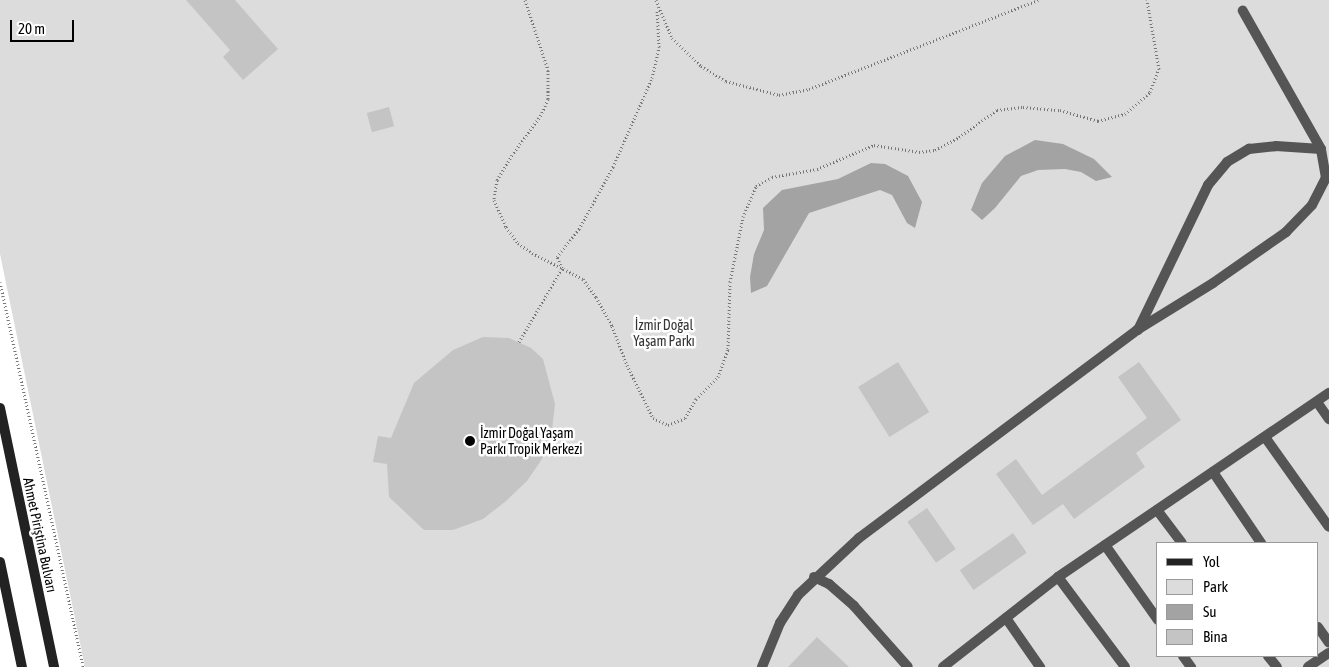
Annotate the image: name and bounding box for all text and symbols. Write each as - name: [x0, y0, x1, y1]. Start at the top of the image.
- scale bar: [12, 10, 76, 42]
- text: 20 m: [18, 20, 45, 37]
- park label: İzmir Doğal Yaşam Parkı: [633, 317, 695, 350]
- place label: İzmir Doğal Yaşam Parkı Tropik Merkezi: [480, 425, 582, 458]
- marker: İzmir Doğal Yaşam Parkı Tropik Merkezi: [464, 435, 476, 447]
- street label: Ahmet Piriştina Bulvarı: [20, 476, 60, 594]
- legend: [1156, 542, 1319, 657]
- text: Yol: [1203, 553, 1220, 570]
- text: Park: [1203, 578, 1228, 595]
- text: Su: [1203, 603, 1217, 620]
- text: Bina: [1203, 628, 1228, 645]

